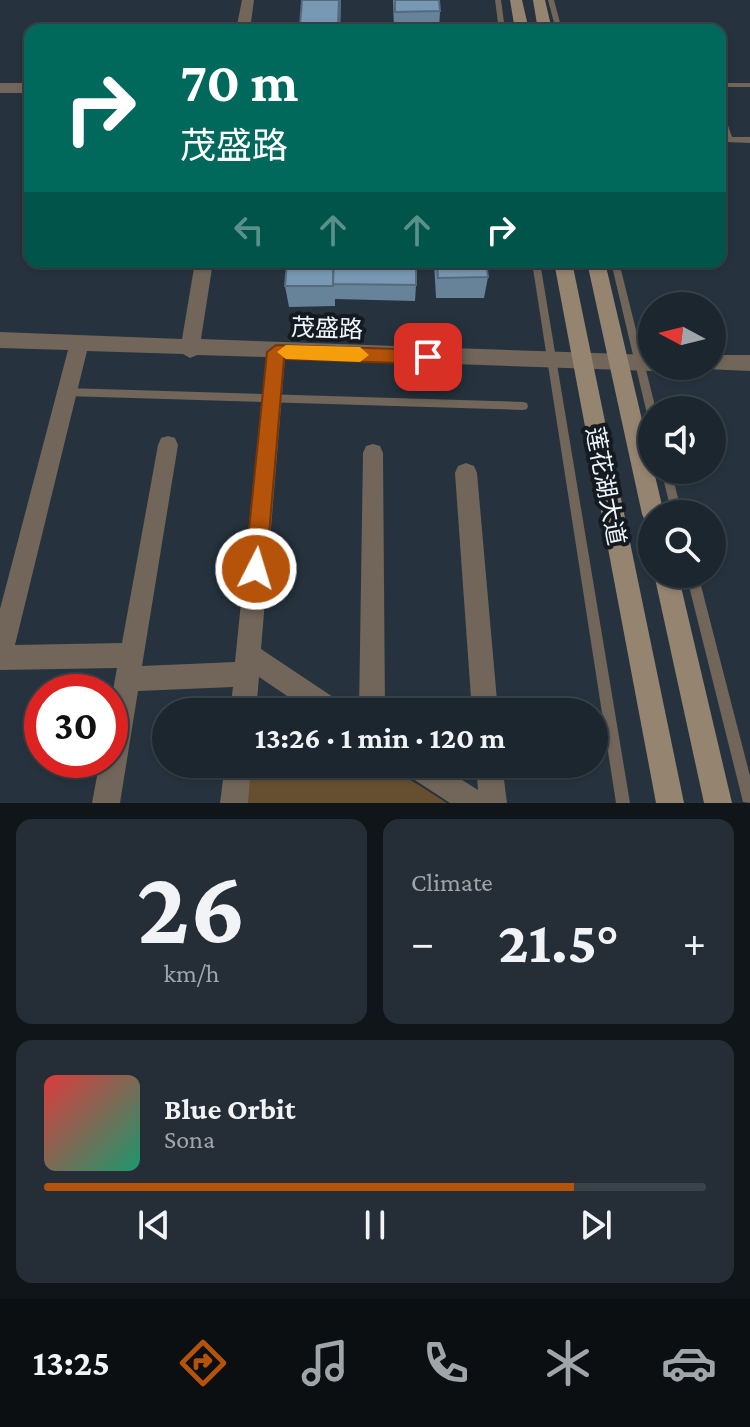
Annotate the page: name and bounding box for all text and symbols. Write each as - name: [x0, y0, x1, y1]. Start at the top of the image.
- text: 70 m: [180, 51, 299, 113]
- icon: right: [48, 56, 152, 160]
- text: 茂盛路: [180, 126, 288, 166]
- icon: left: [227, 208, 271, 252]
- icon: ahead: [311, 208, 355, 252]
- icon: ahead: [395, 208, 439, 252]
- icon: right: [479, 208, 523, 252]
- north arrow: [638, 292, 726, 380]
- map controls: [638, 292, 726, 588]
- street label: 茂盛路: [291, 313, 363, 343]
- pin: [394, 323, 462, 391]
- icon: arrive: [406, 335, 450, 379]
- button: sound: [638, 396, 726, 484]
- street label: 莲花湖大道: [581, 425, 631, 547]
- button: search: [638, 500, 726, 588]
- position arrow: [214, 527, 298, 611]
- speed limit sign: 30: [24, 674, 128, 778]
- text: 13:26 · 1 min · 120 m: [255, 721, 505, 754]
- text: 26: [137, 849, 246, 964]
- text: Climate: [411, 868, 493, 897]
- text: 21.5°: [498, 908, 619, 975]
- text: −: [411, 918, 434, 966]
- text: +: [683, 918, 706, 966]
- text: km/h: [163, 959, 220, 988]
- text: Blue Orbit: [164, 1092, 295, 1125]
- text: Sona: [164, 1125, 215, 1154]
- icon: previous: [132, 1203, 176, 1247]
- icon: pause: [353, 1203, 397, 1247]
- icon: next: [574, 1203, 618, 1247]
- icon: directions: [175, 1335, 231, 1391]
- icon: music: [297, 1335, 353, 1391]
- icon: phone: [418, 1335, 474, 1391]
- icon: climate: [540, 1335, 596, 1391]
- icon: car: [661, 1335, 717, 1391]
- text: 13:25: [33, 1343, 110, 1383]

